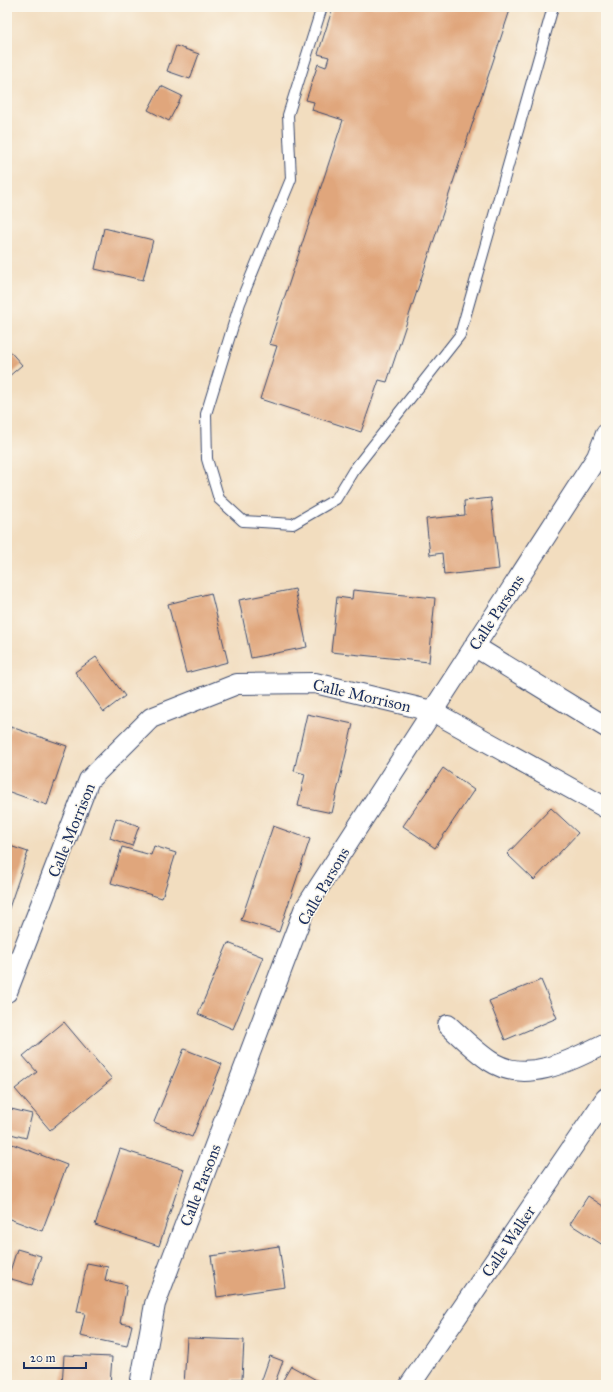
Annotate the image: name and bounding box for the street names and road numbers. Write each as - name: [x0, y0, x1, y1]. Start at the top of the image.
- street label: Calle Parsons: [465, 571, 528, 654]
- street label: Calle Morrison: [311, 675, 413, 716]
- street label: Calle Morrison: [44, 780, 99, 880]
- street label: Calle Parsons: [294, 844, 353, 928]
- street label: Calle Parsons: [176, 1141, 225, 1229]
- street label: Calle Walker: [478, 1202, 539, 1281]

